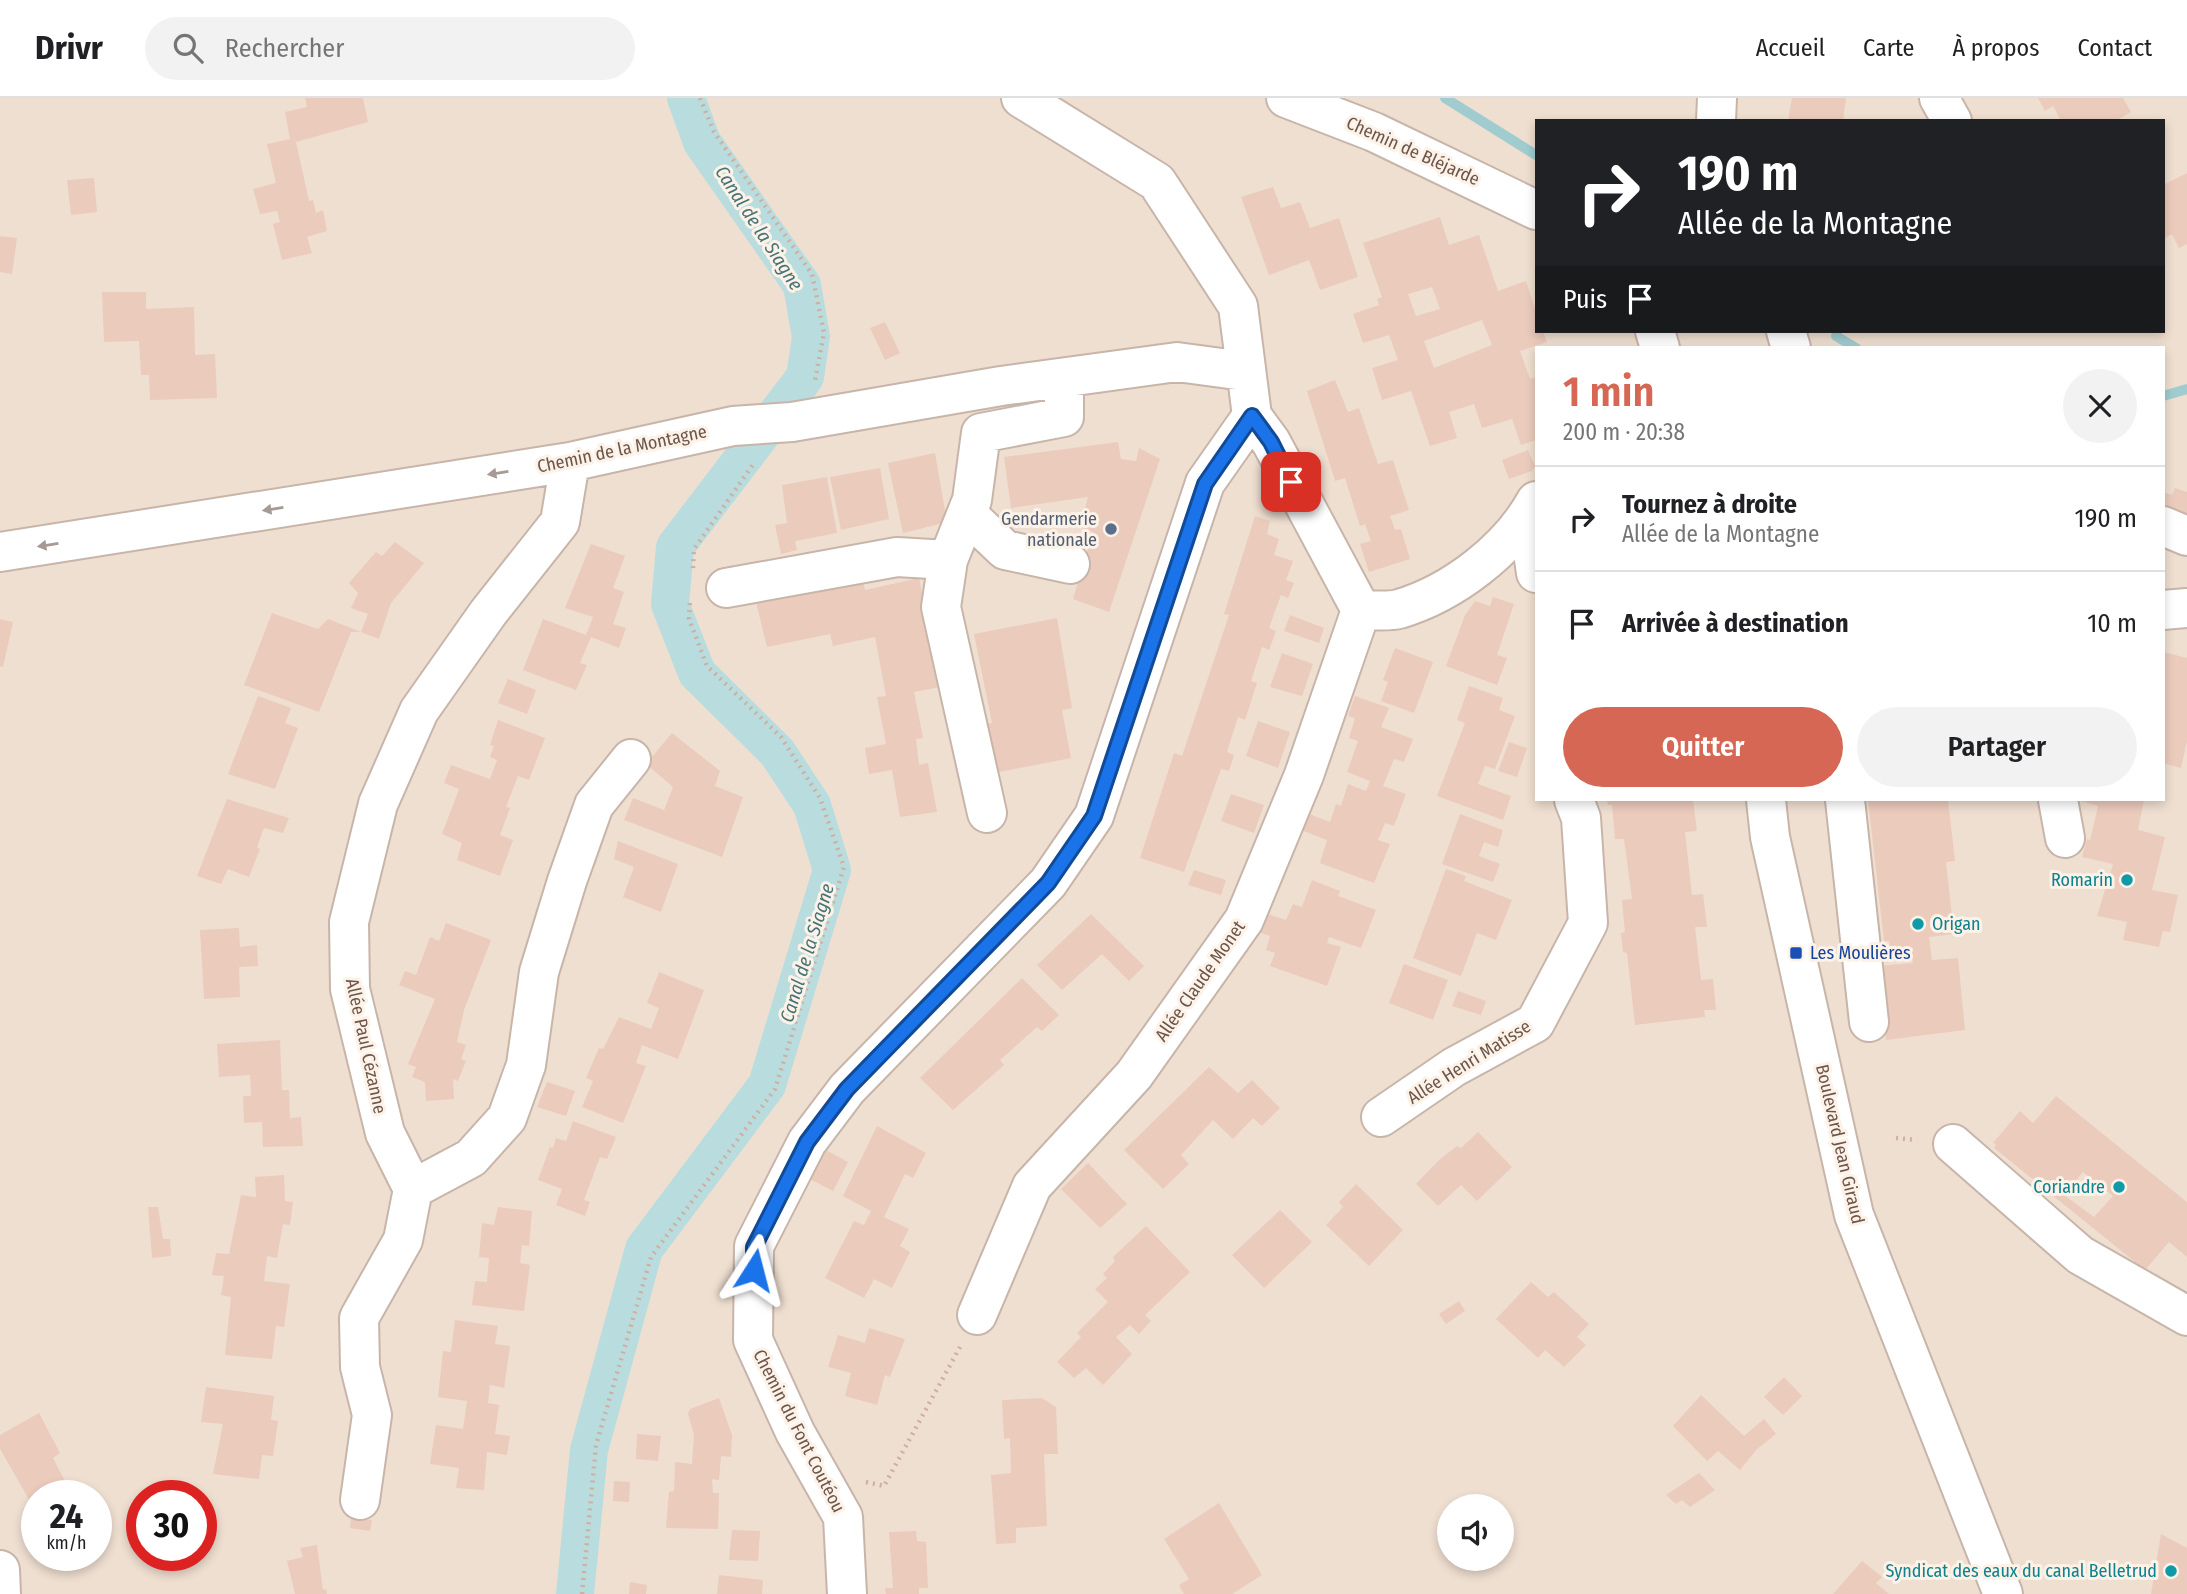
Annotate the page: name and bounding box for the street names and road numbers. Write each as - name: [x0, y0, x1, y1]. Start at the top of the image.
- street label: Chemin de Bléjarde: [1343, 112, 1483, 190]
- street label: Chemin de la Montagne: [535, 420, 709, 478]
- street label: Allée Claude Monet: [1150, 916, 1250, 1045]
- street label: Allée Paul Cézanne: [341, 976, 391, 1116]
- street label: Allée Henri Matisse: [1403, 1015, 1535, 1109]
- street label: Boulevard Jean Giraud: [1811, 1062, 1869, 1226]
- street label: Chemin du Font Coutéou: [748, 1346, 850, 1516]

